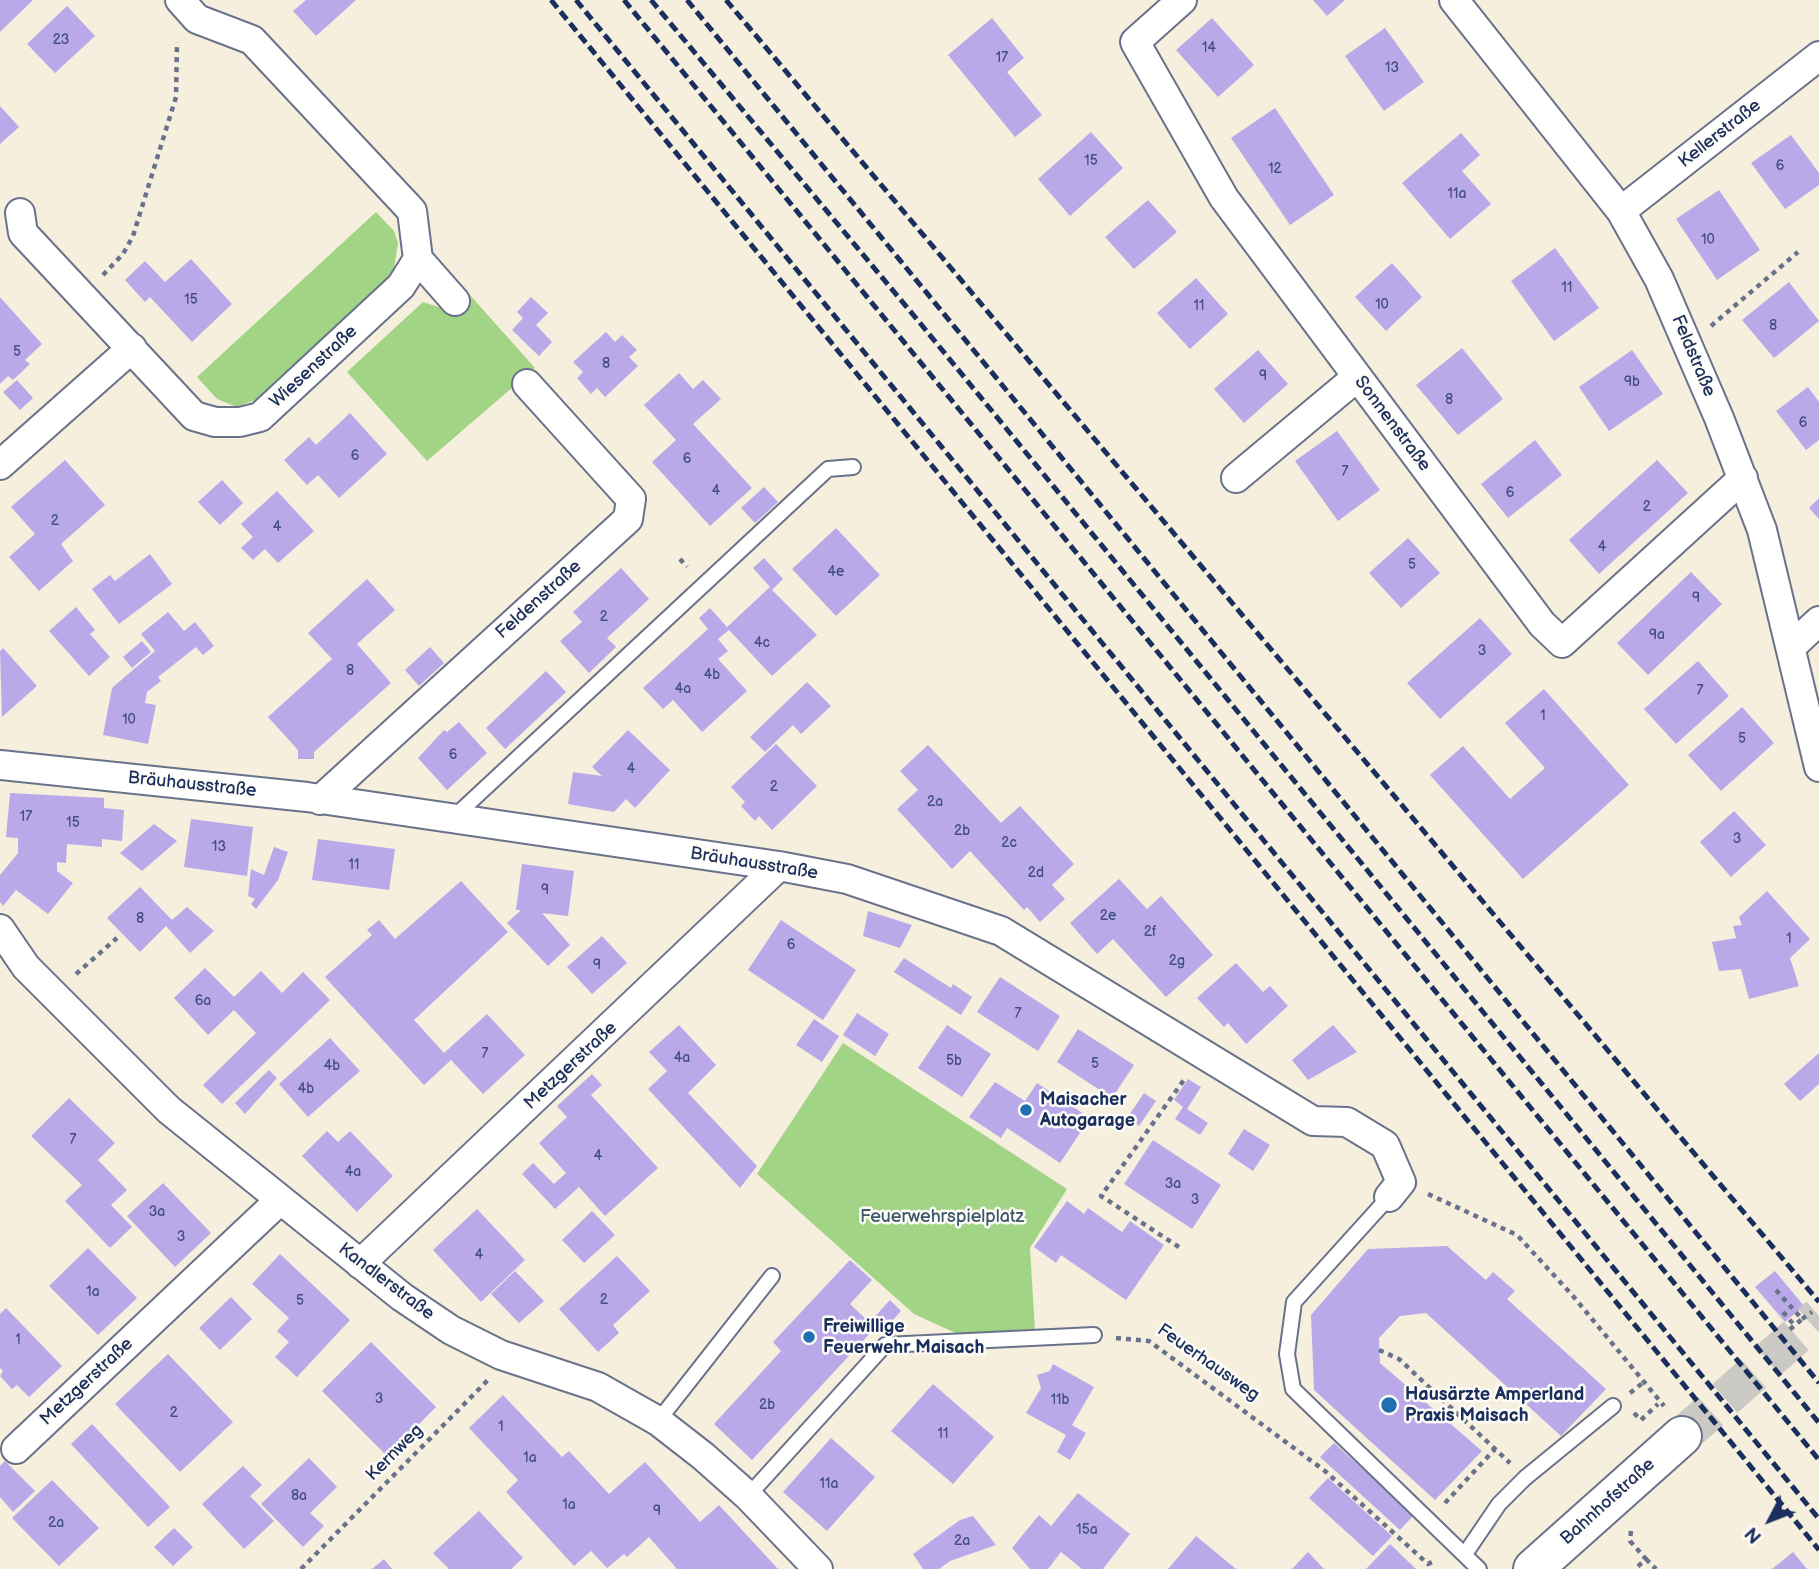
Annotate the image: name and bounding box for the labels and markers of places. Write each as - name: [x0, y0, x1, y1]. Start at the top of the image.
- place label: Maisacher Autogarage: [1040, 1089, 1135, 1132]
- marker: Maisacher Autogarage: [1018, 1102, 1034, 1118]
- place label: Freiwillige Feuerwehr Maisach: [823, 1316, 984, 1358]
- marker: Freiwillige Feuerwehr Maisach: [801, 1329, 817, 1345]
- place label: Hausärzte Amperland Praxis Maisach: [1405, 1384, 1584, 1426]
- marker: Hausärzte Amperland Praxis Maisach: [1379, 1395, 1399, 1415]

